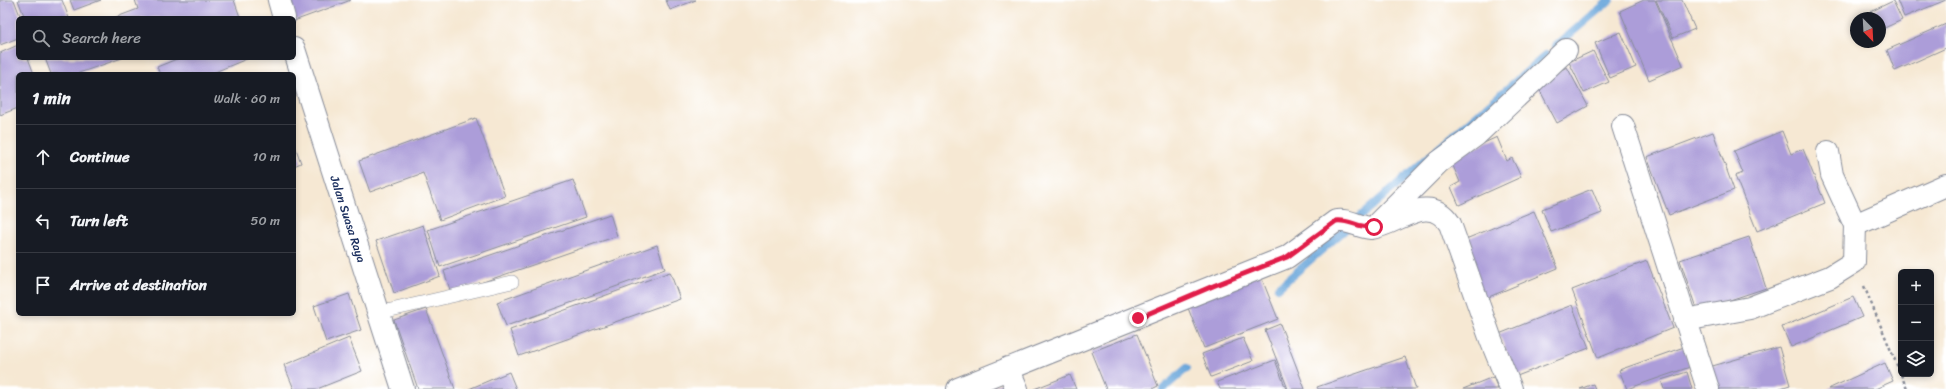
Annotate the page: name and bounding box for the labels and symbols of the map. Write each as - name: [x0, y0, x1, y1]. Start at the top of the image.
- north arrow: [1850, 12, 1886, 48]
- street label: Jalan Suasa Raya: [323, 172, 372, 265]
- route start: [1365, 218, 1383, 236]
- route end: [1129, 309, 1147, 327]

